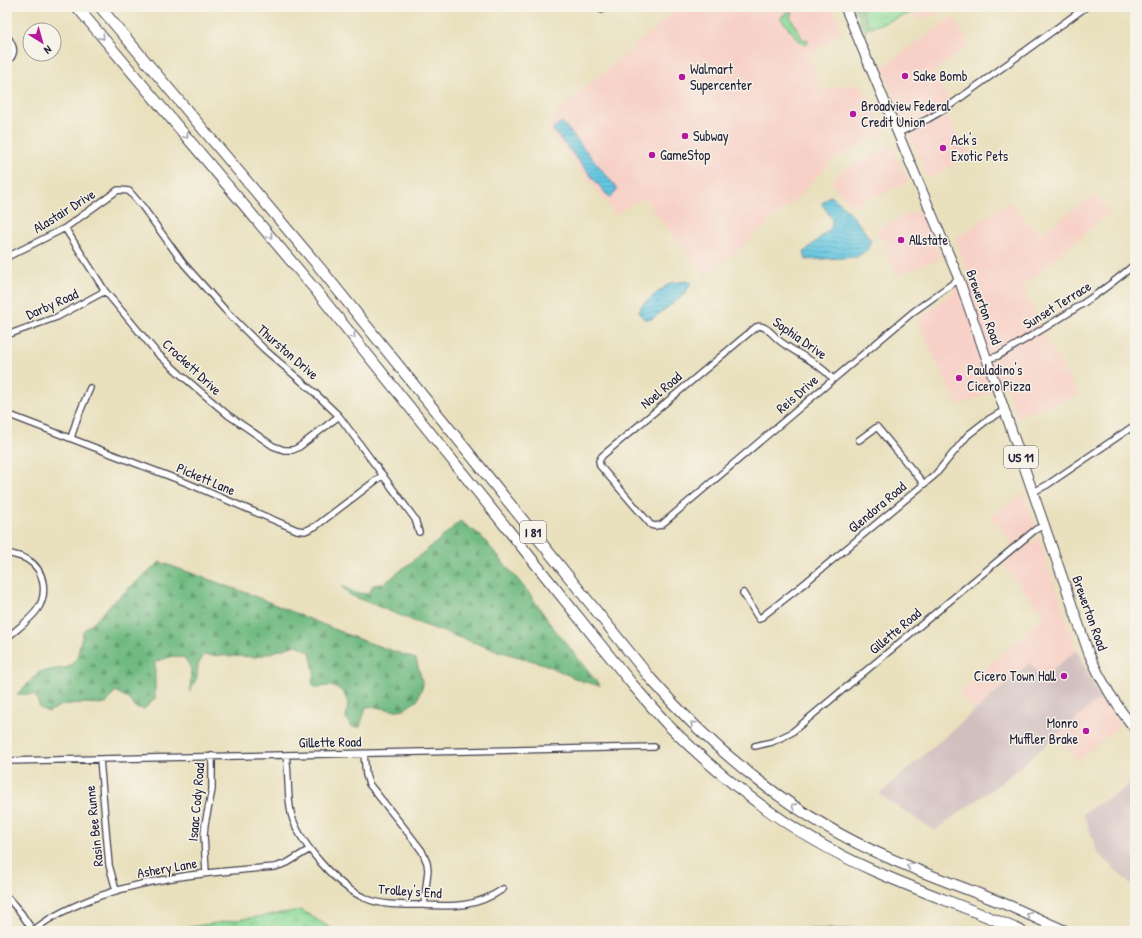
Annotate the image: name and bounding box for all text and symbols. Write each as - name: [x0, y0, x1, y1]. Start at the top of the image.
- north arrow: [22, 22, 62, 62]
- one-way arrow: [98, 32, 105, 39]
- text: N: [41, 43, 55, 57]
- place label: Walmart Supercenter: [690, 59, 753, 95]
- place label: Sake Bomb: [913, 66, 968, 85]
- marker: Sake Bomb: [900, 71, 910, 81]
- marker: Walmart Supercenter: [677, 72, 687, 82]
- place label: Broadview Federal Credit Union: [861, 96, 951, 131]
- marker: Broadview Federal Credit Union: [848, 109, 858, 119]
- place label: Subway: [693, 126, 729, 146]
- place label: Ack's Exotic Pets: [951, 130, 1008, 165]
- marker: Subway: [680, 131, 690, 141]
- one-way arrow: [182, 132, 189, 139]
- marker: Ack's Exotic Pets: [938, 143, 948, 153]
- place label: GameStop: [660, 145, 710, 165]
- marker: GameStop: [647, 150, 657, 160]
- street label: Alastair Drive: [29, 184, 99, 237]
- place label: Allstate: [909, 230, 948, 249]
- one-way arrow: [265, 231, 272, 239]
- marker: Allstate: [896, 235, 906, 245]
- street label: Brewerton Road: [962, 267, 1007, 347]
- street label: Sunset Terrace: [1019, 276, 1095, 333]
- street label: Darby Road: [23, 283, 82, 324]
- street label: Sophia Drive: [769, 312, 832, 364]
- street label: Thurston Drive: [254, 320, 323, 384]
- one-way arrow: [348, 332, 355, 339]
- street label: Crockett Drive: [159, 334, 226, 399]
- place label: Pauladino's Cicero Pizza: [967, 360, 1031, 395]
- street label: Noel Road: [636, 366, 686, 413]
- street label: Reis Drive: [772, 370, 822, 417]
- marker: Pauladino's Cicero Pizza: [954, 373, 964, 383]
- road number: US 11: [1004, 446, 1038, 468]
- street label: Pickett Lane: [174, 458, 239, 500]
- street label: Glendora Road: [844, 476, 910, 537]
- road number: I 81: [520, 521, 546, 543]
- street label: Brewerton Road: [1068, 573, 1113, 653]
- street label: Gillette Road: [865, 603, 925, 658]
- place label: Cicero Town Hall: [974, 666, 1057, 685]
- marker: Cicero Town Hall: [1059, 671, 1069, 681]
- place label: Monro Muffler Brake: [1009, 713, 1078, 748]
- one-way arrow: [690, 721, 698, 729]
- marker: Monro Muffler Brake: [1081, 726, 1091, 736]
- street label: Gillette Road: [298, 731, 362, 752]
- street label: Isaac Cody Road: [183, 761, 209, 842]
- street label: Rasin Bee Runne: [80, 784, 107, 868]
- one-way arrow: [791, 803, 798, 811]
- street label: Ashery Lane: [135, 853, 199, 883]
- one-way arrow: [905, 863, 912, 871]
- street label: Trolley's End: [377, 879, 443, 903]
- one-way arrow: [1026, 912, 1034, 920]

